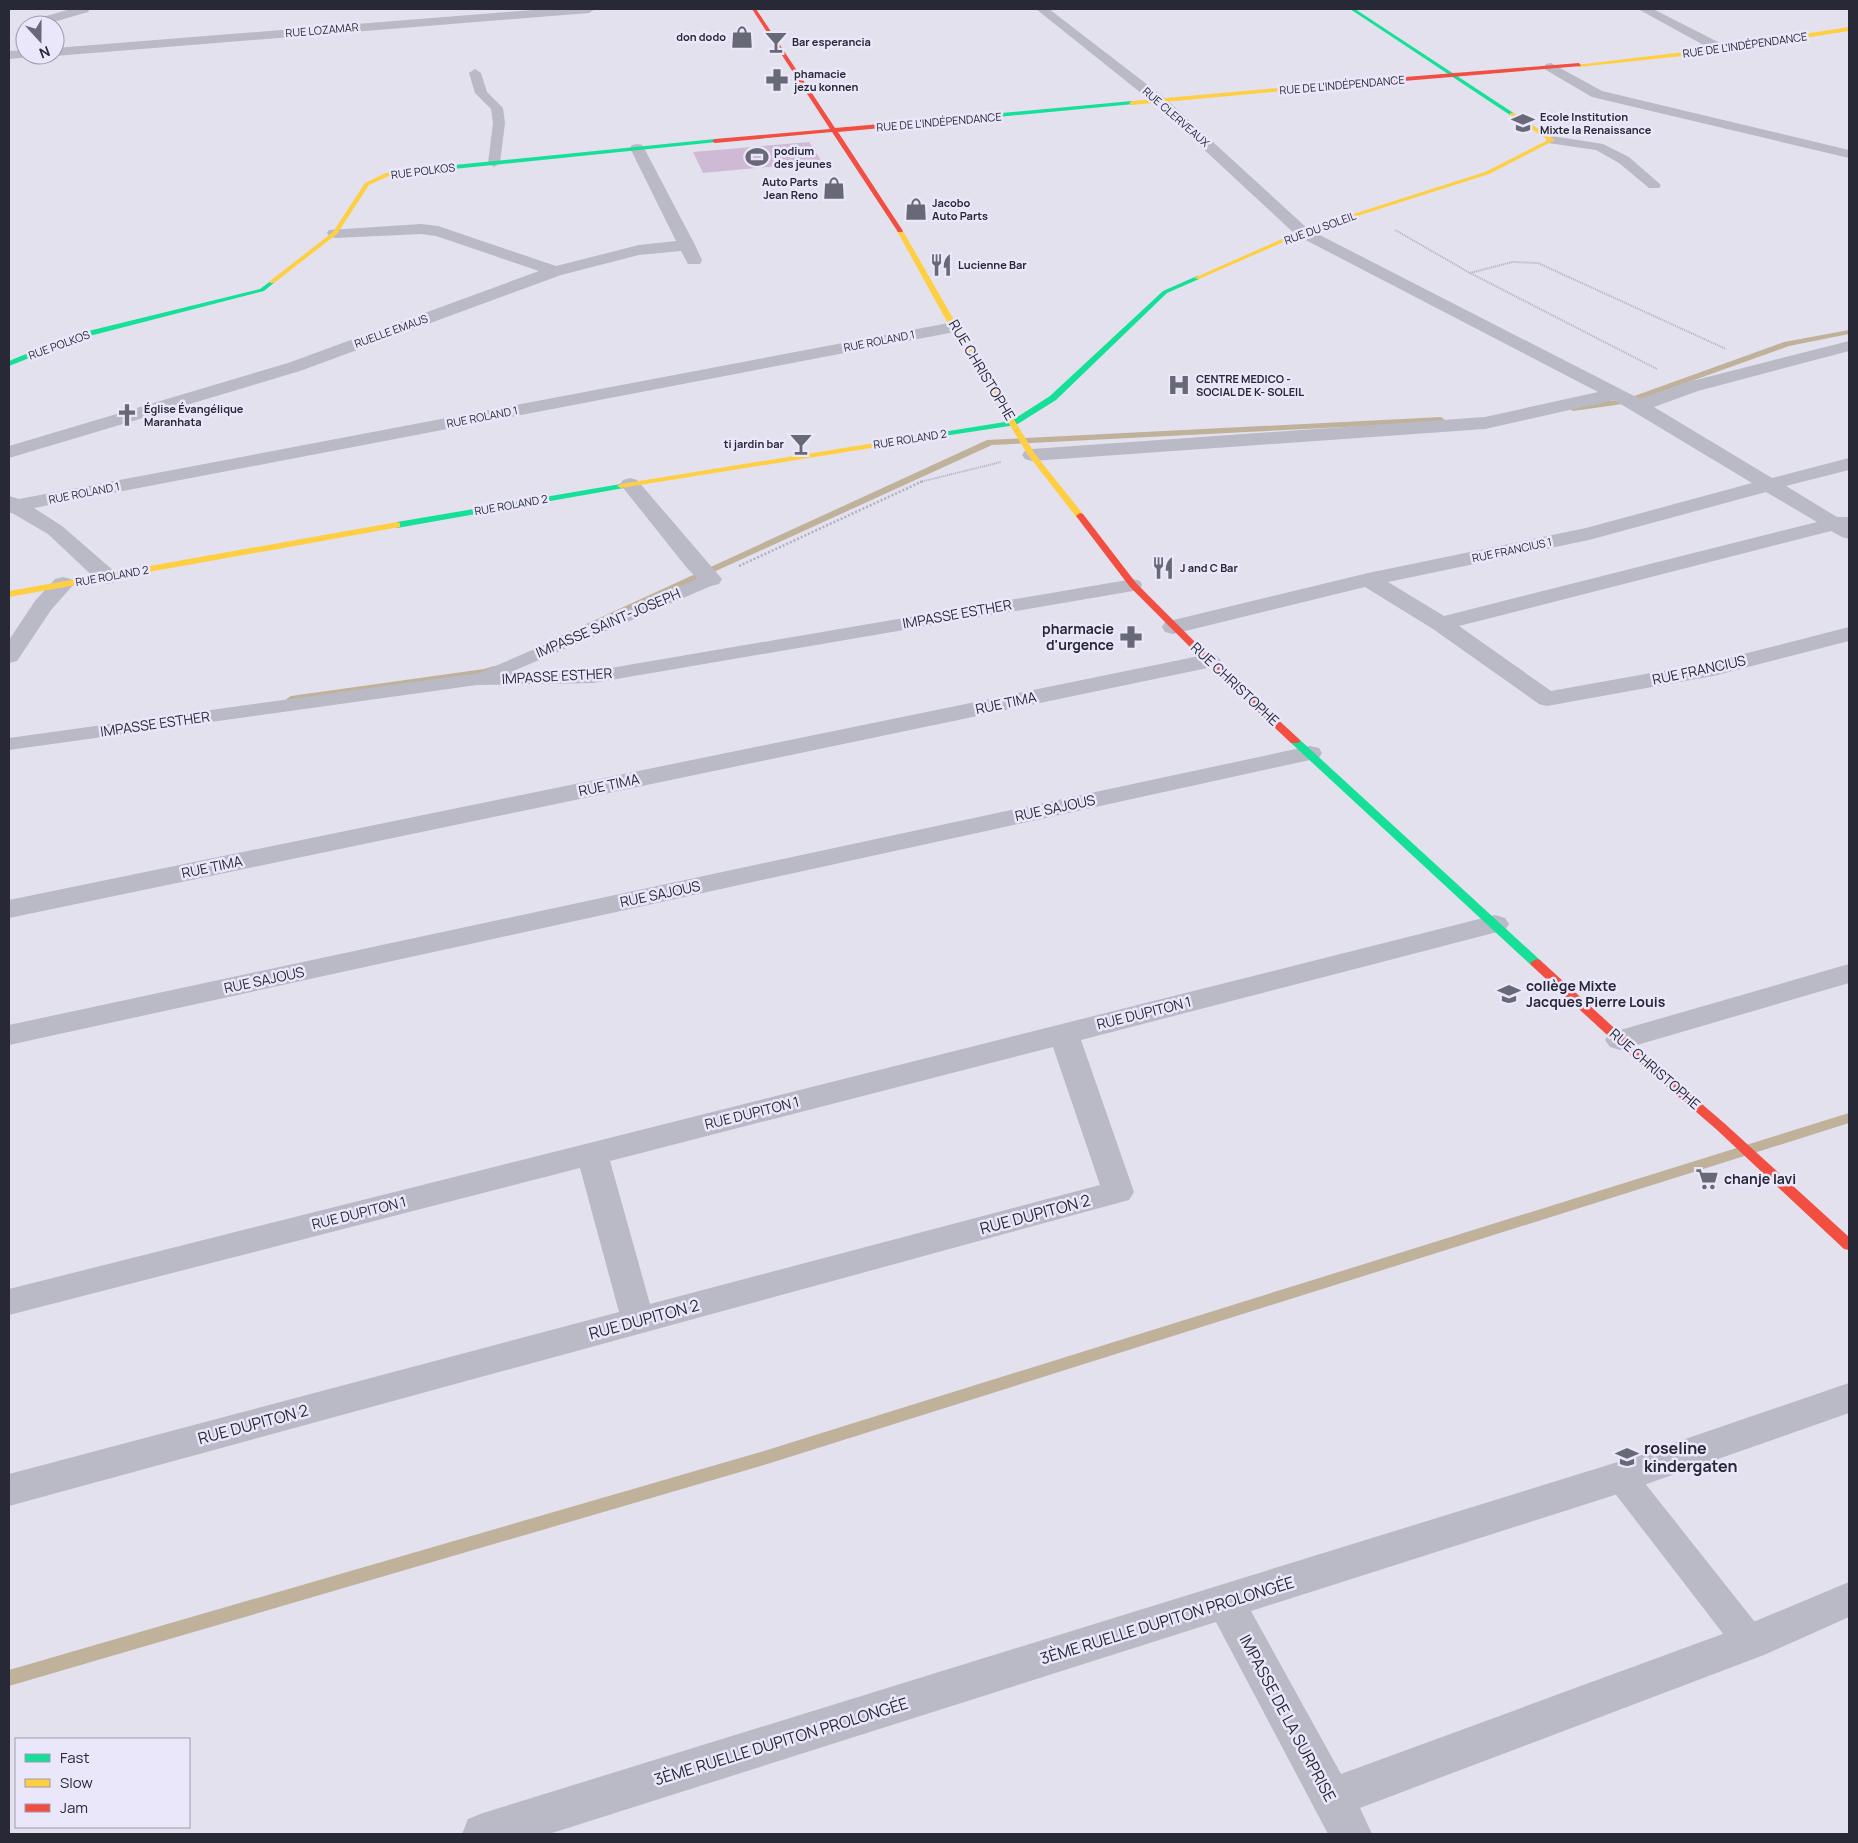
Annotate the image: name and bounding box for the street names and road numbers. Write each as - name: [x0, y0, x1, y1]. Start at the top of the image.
- street label: RUE LOZAMAR: [285, 19, 359, 40]
- street label: RUE DE L'INDÉPENDANCE: [1682, 28, 1808, 61]
- street label: RUE DE L'INDÉPENDANCE: [1279, 72, 1405, 97]
- street label: RUE CLERVEAUX: [1140, 83, 1213, 150]
- street label: RUE DE L'INDÉPENDANCE: [876, 109, 1002, 134]
- street label: RUE POLKOS: [390, 159, 456, 182]
- street label: RUE DU SOLEIL: [1282, 207, 1358, 247]
- street label: RUELLE EMAUS: [352, 310, 430, 351]
- street label: RUE CHRISTOPHE: [945, 316, 1020, 424]
- street label: RUE POLKOS: [26, 326, 92, 363]
- street label: RUE ROLAND 1: [842, 326, 916, 355]
- street label: RUE ROLAND 1: [445, 402, 519, 431]
- street label: RUE ROLAND 2: [872, 425, 948, 452]
- street label: RUE ROLAND 1: [47, 478, 121, 507]
- street label: RUE ROLAND 2: [473, 491, 549, 518]
- street label: RUE FRANCIUS 1: [1471, 534, 1553, 565]
- street label: RUE ROLAND 2: [74, 562, 150, 589]
- street label: IMPASSE SAINT-JOSEPH: [533, 583, 683, 662]
- street label: IMPASSE ESTHER: [901, 595, 1013, 632]
- street label: RUE CHRISTOPHE: [1187, 638, 1284, 730]
- street label: RUE FRANCIUS: [1650, 650, 1748, 689]
- street label: IMPASSE ESTHER: [501, 663, 613, 688]
- street label: RUE TIMA: [974, 687, 1038, 718]
- street label: IMPASSE ESTHER: [99, 706, 211, 741]
- street label: RUE TIMA: [577, 769, 641, 800]
- street label: RUE SAJOUS: [1013, 790, 1097, 825]
- street label: RUE TIMA: [180, 851, 244, 882]
- street label: RUE SAJOUS: [618, 876, 702, 911]
- street label: RUE SAJOUS: [222, 962, 306, 997]
- street label: RUE DUPITON 1: [1095, 992, 1193, 1033]
- street label: RUE CHRISTOPHE: [1606, 1024, 1705, 1113]
- street label: RUE DUPITON 1: [703, 1092, 801, 1133]
- street label: RUE DUPITON 2: [977, 1189, 1093, 1239]
- street label: RUE DUPITON 1: [310, 1192, 408, 1233]
- street label: RUE DUPITON 2: [586, 1294, 702, 1344]
- street label: RUE DUPITON 2: [195, 1399, 311, 1449]
- street label: 3ÈME RUELLE DUPITON PROLONGÉE: [1037, 1571, 1297, 1669]
- street label: IMPASSE DE LA SURPRISE: [1235, 1631, 1341, 1805]
- street label: 3ÈME RUELLE DUPITON PROLONGÉE: [651, 1692, 911, 1790]

